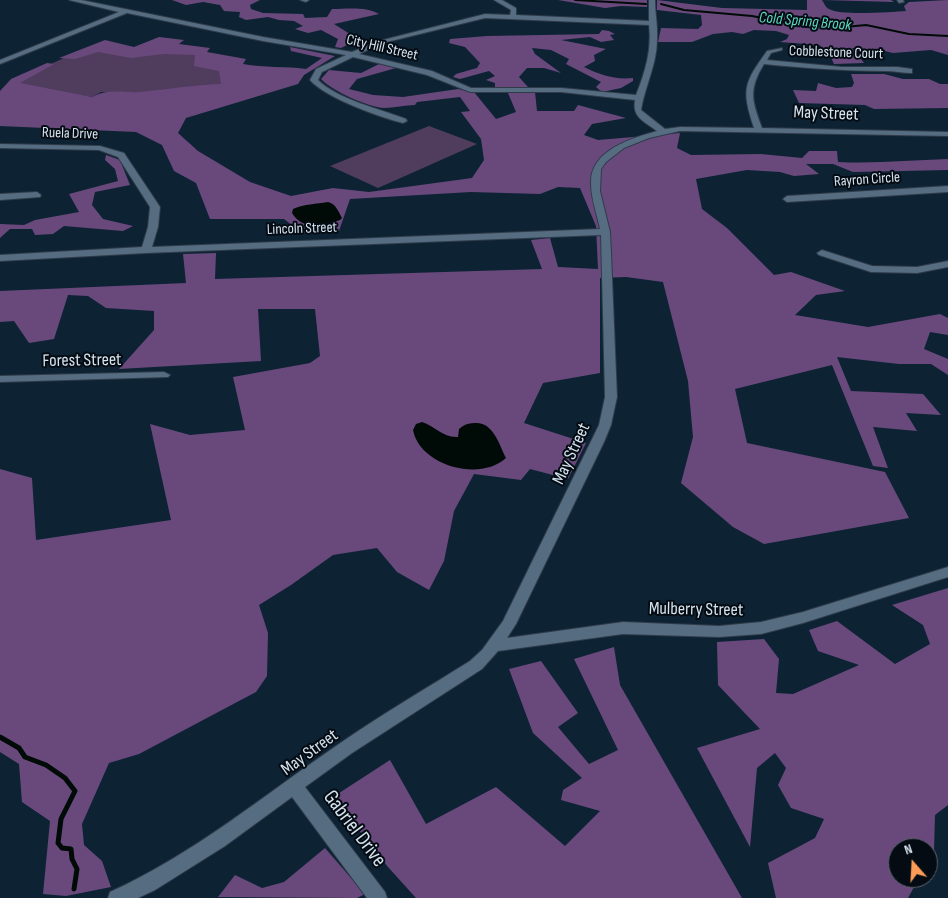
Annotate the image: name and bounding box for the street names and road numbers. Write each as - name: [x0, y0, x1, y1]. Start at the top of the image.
- street label: City Hill Street: [344, 31, 420, 65]
- street label: Cobblestone Court: [789, 42, 883, 64]
- street label: May Street: [793, 102, 859, 126]
- street label: Ruela Drive: [42, 124, 98, 144]
- street label: Rayron Circle: [833, 169, 901, 191]
- street label: Lincoln Street: [267, 219, 337, 239]
- street label: Forest Street: [42, 350, 122, 372]
- street label: May Street: [548, 420, 596, 488]
- street label: Mulberry Street: [649, 598, 743, 622]
- street label: May Street: [277, 725, 343, 781]
- street label: Gabriel Drive: [317, 786, 391, 872]

